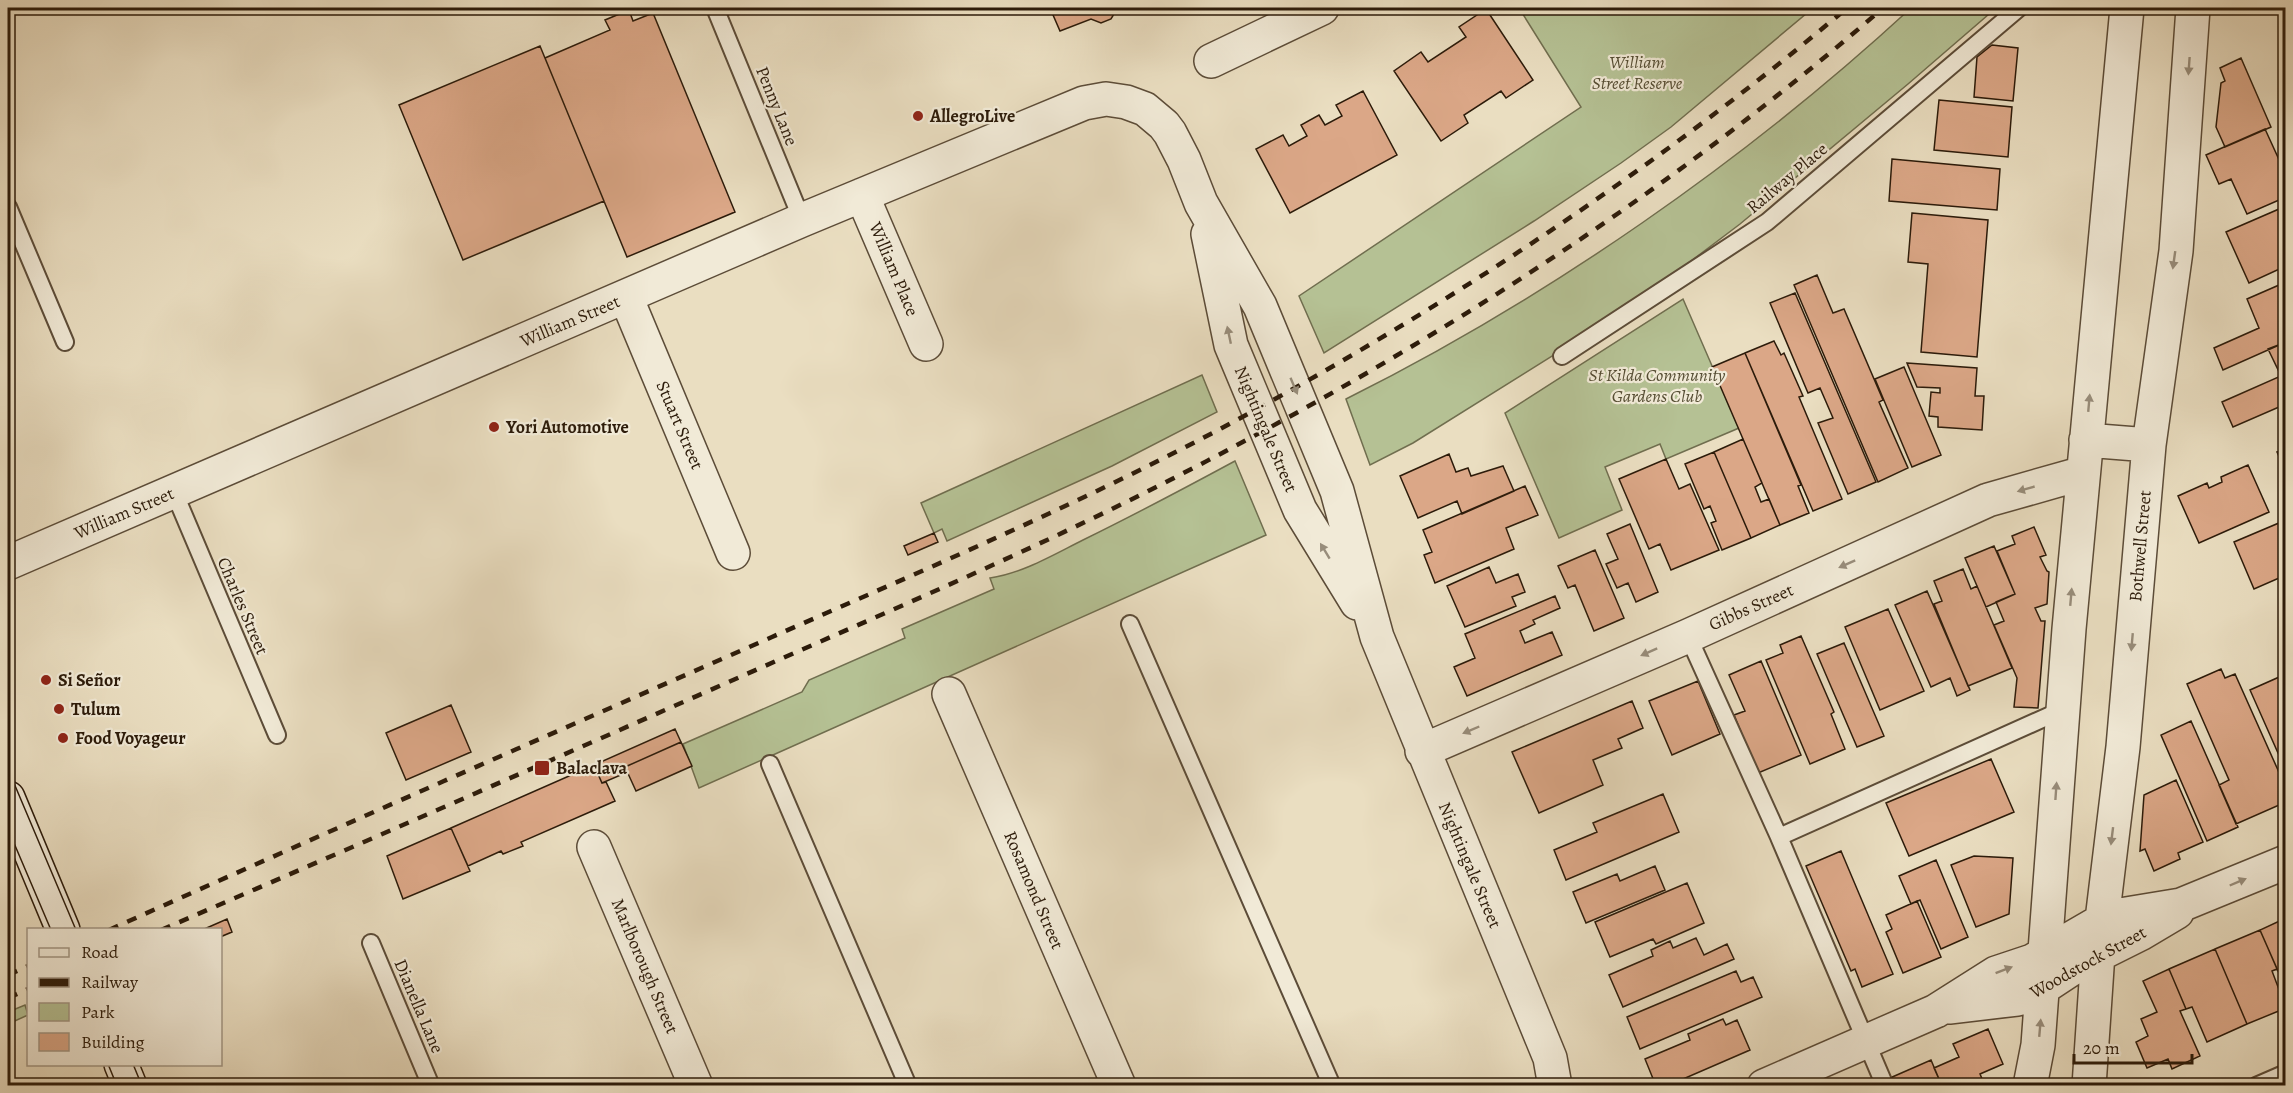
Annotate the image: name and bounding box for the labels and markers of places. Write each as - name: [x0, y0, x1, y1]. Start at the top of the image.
- place label: AllegroLive: [929, 104, 1015, 128]
- marker: AllegroLive: [911, 109, 925, 123]
- place label: Yori Automotive: [505, 415, 629, 439]
- marker: Yori Automotive: [487, 420, 501, 434]
- place label: Si Señor: [58, 668, 121, 692]
- marker: Si Señor: [39, 673, 53, 687]
- place label: Tulum: [71, 697, 121, 721]
- marker: Tulum: [52, 702, 66, 716]
- place label: Food Voyageur: [75, 726, 186, 750]
- marker: Food Voyageur: [56, 731, 70, 745]
- place label: Balaclava: [556, 756, 627, 780]
- marker: Balaclava: [533, 759, 551, 777]

